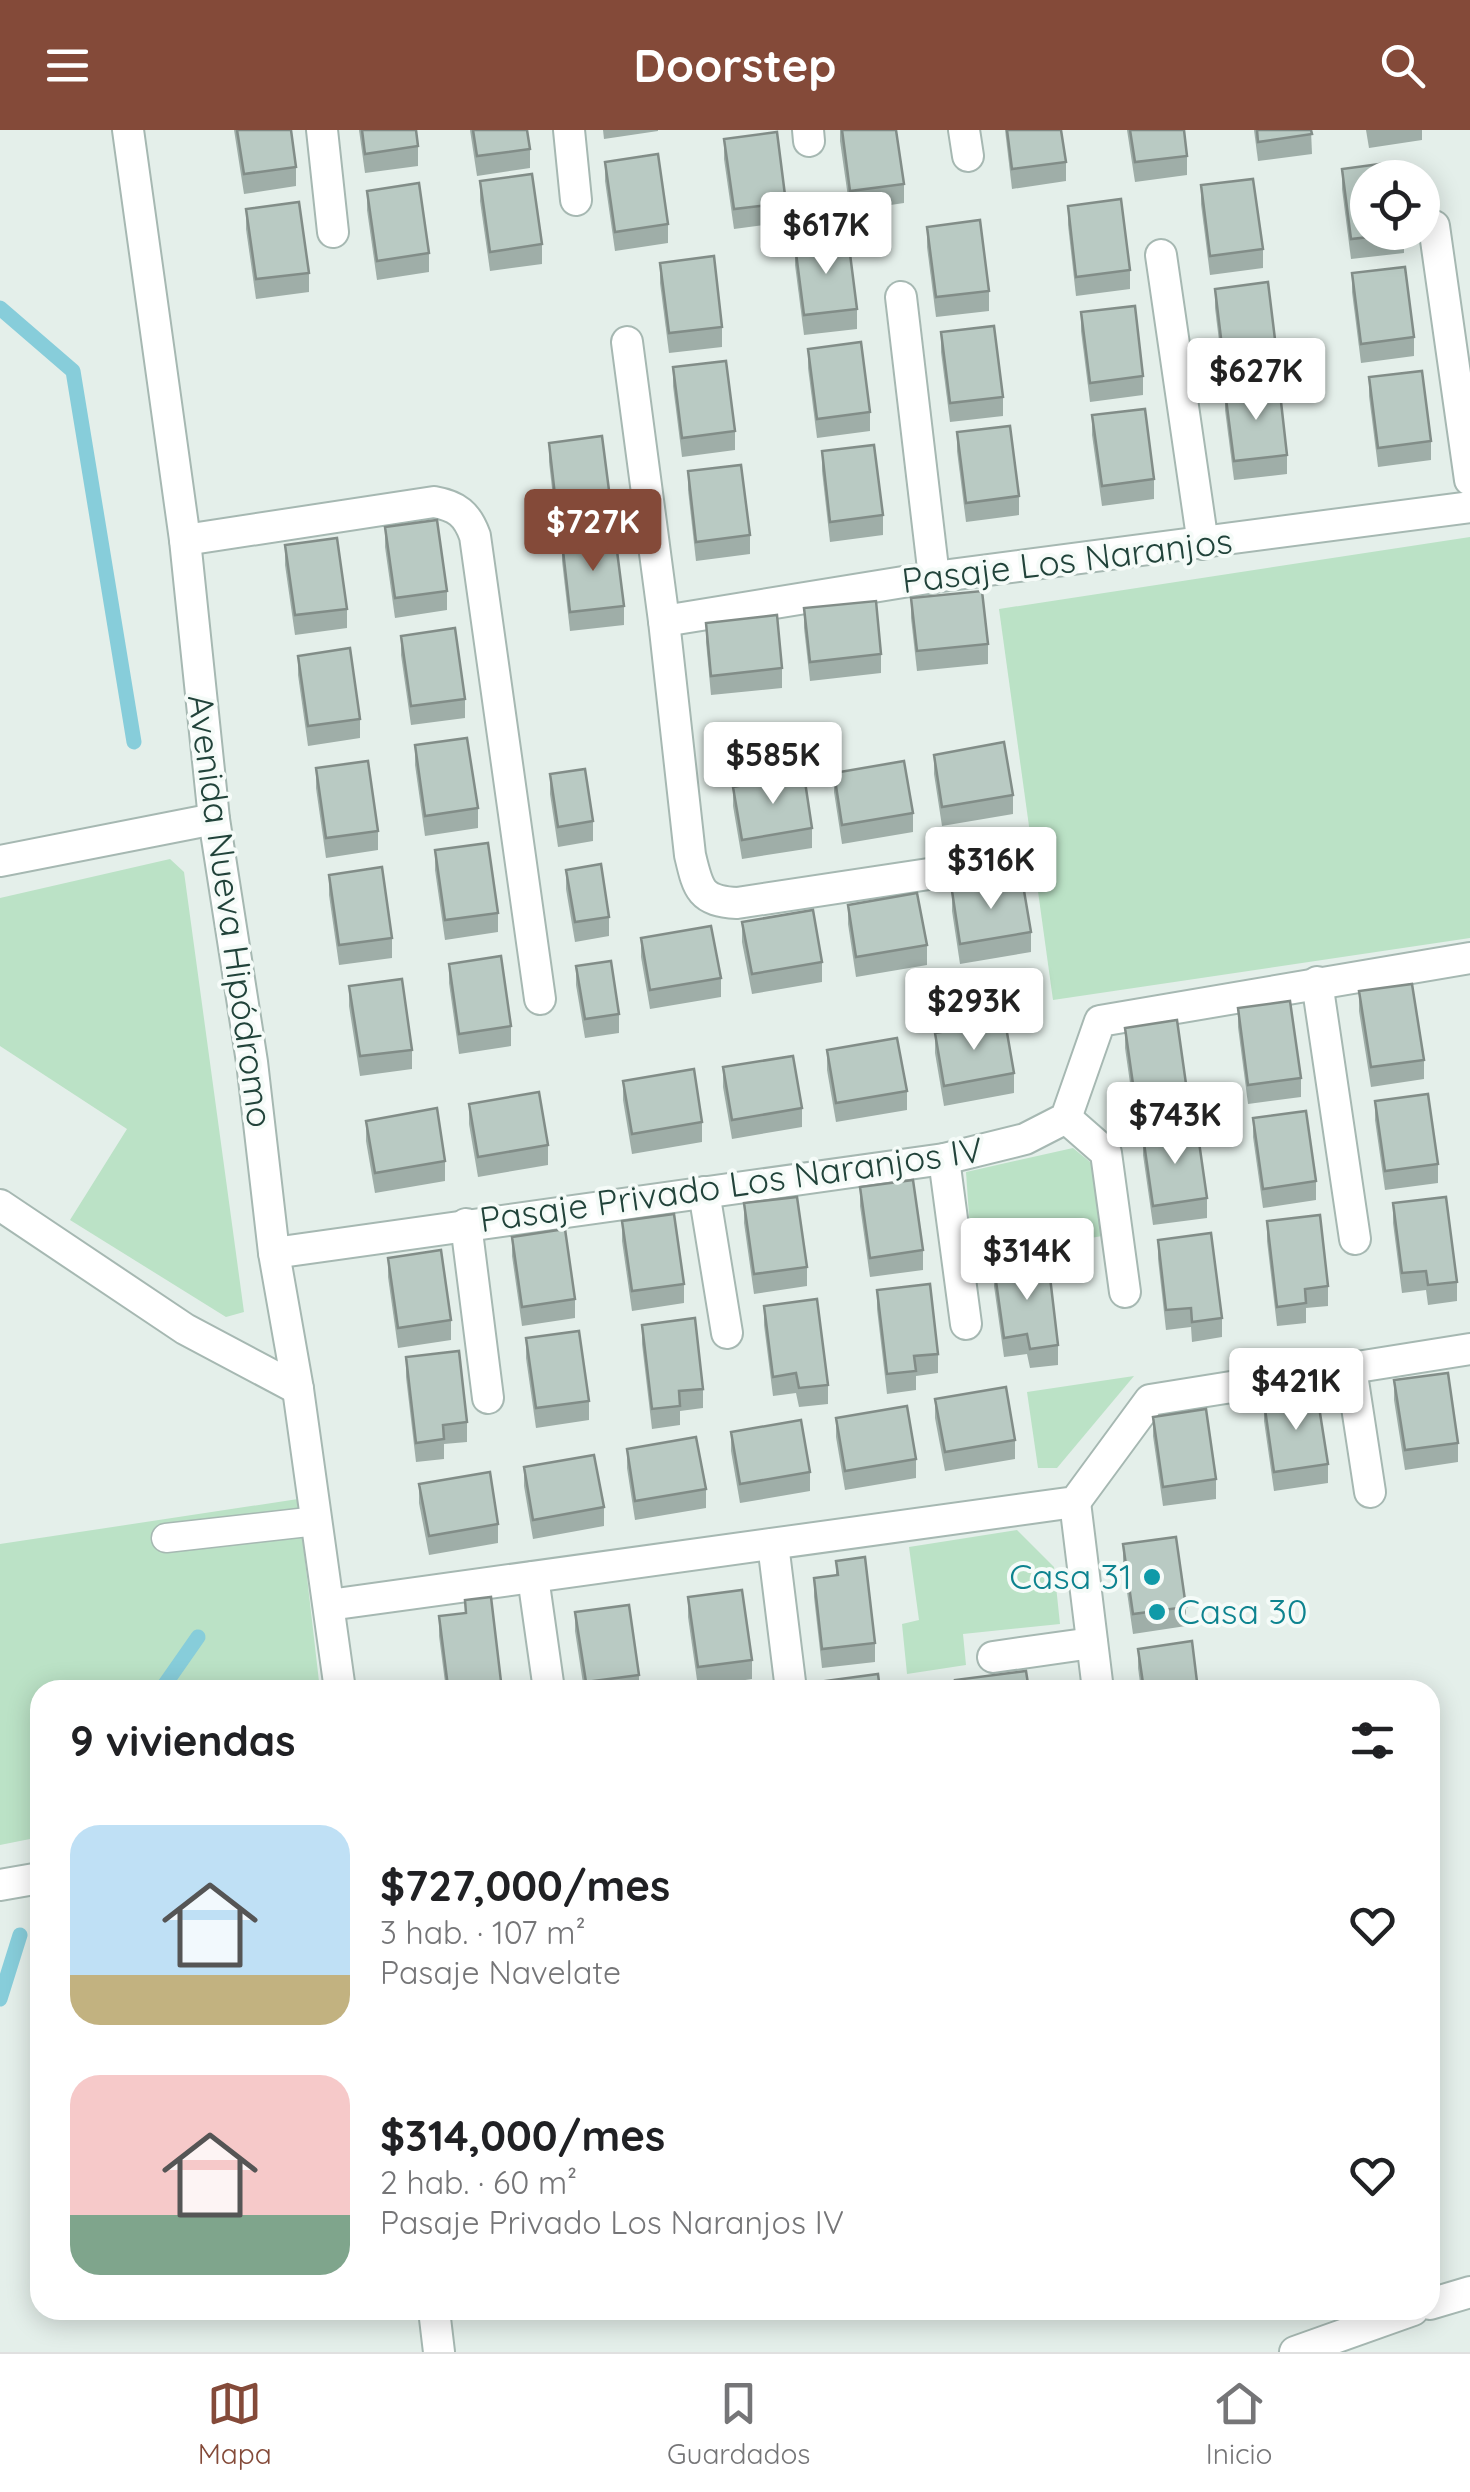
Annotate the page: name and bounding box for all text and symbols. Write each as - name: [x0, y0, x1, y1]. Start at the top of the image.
- text: Doorstep: [634, 37, 836, 93]
- icon: menu: [40, 38, 95, 93]
- icon: search: [1375, 38, 1430, 93]
- map controls: [1350, 160, 1440, 250]
- button: locate: [1350, 160, 1440, 250]
- pin: $617K: [756, 192, 896, 277]
- text: $617K: [782, 204, 870, 244]
- pin: $627K: [1186, 338, 1326, 423]
- text: $627K: [1209, 350, 1303, 390]
- pin: $727K: [523, 489, 663, 574]
- text: $727K: [546, 501, 640, 541]
- street label: Pasaje Los Naranjos: [899, 518, 1235, 602]
- street label: Avenida Nueva Hipódromo: [179, 692, 283, 1130]
- pin: $585K: [703, 722, 843, 807]
- text: $585K: [726, 734, 820, 774]
- pin: $316K: [921, 827, 1061, 912]
- text: $316K: [947, 839, 1035, 879]
- pin: $293K: [904, 968, 1044, 1053]
- text: $293K: [927, 980, 1021, 1020]
- pin: $743K: [1105, 1082, 1245, 1167]
- text: $743K: [1129, 1094, 1221, 1134]
- street label: Pasaje Privado Los Naranjos IV: [477, 1127, 985, 1241]
- pin: $314K: [957, 1218, 1097, 1303]
- text: $314K: [983, 1230, 1071, 1270]
- pin: $421K: [1226, 1348, 1366, 1433]
- text: $421K: [1251, 1360, 1341, 1400]
- place label: Casa 31: [1009, 1554, 1132, 1598]
- marker: Casa 31: [1141, 1566, 1163, 1588]
- place label: Casa 30: [1177, 1589, 1308, 1633]
- marker: Casa 30: [1146, 1601, 1168, 1623]
- icon: filters: [1345, 1713, 1400, 1768]
- text: 9 viviendas: [70, 1714, 295, 1767]
- text: $727,000/mes: [380, 1859, 670, 1912]
- icon: home: [150, 1865, 270, 1985]
- icon: heart: [1345, 1898, 1400, 1953]
- text: 3 hab. · 107 m²: [380, 1912, 586, 1952]
- text: Pasaje Navelate: [380, 1952, 621, 1992]
- text: $314,000/mes: [380, 2109, 665, 2162]
- icon: home: [150, 2115, 270, 2235]
- icon: heart: [1345, 2148, 1400, 2203]
- text: 2 hab. · 60 m²: [380, 2162, 577, 2202]
- text: Pasaje Privado Los Naranjos IV: [380, 2202, 844, 2242]
- tab: Mapa: [198, 2376, 272, 2471]
- tab: Guardados: [667, 2376, 810, 2471]
- tab: Inicio: [1206, 2376, 1272, 2471]

